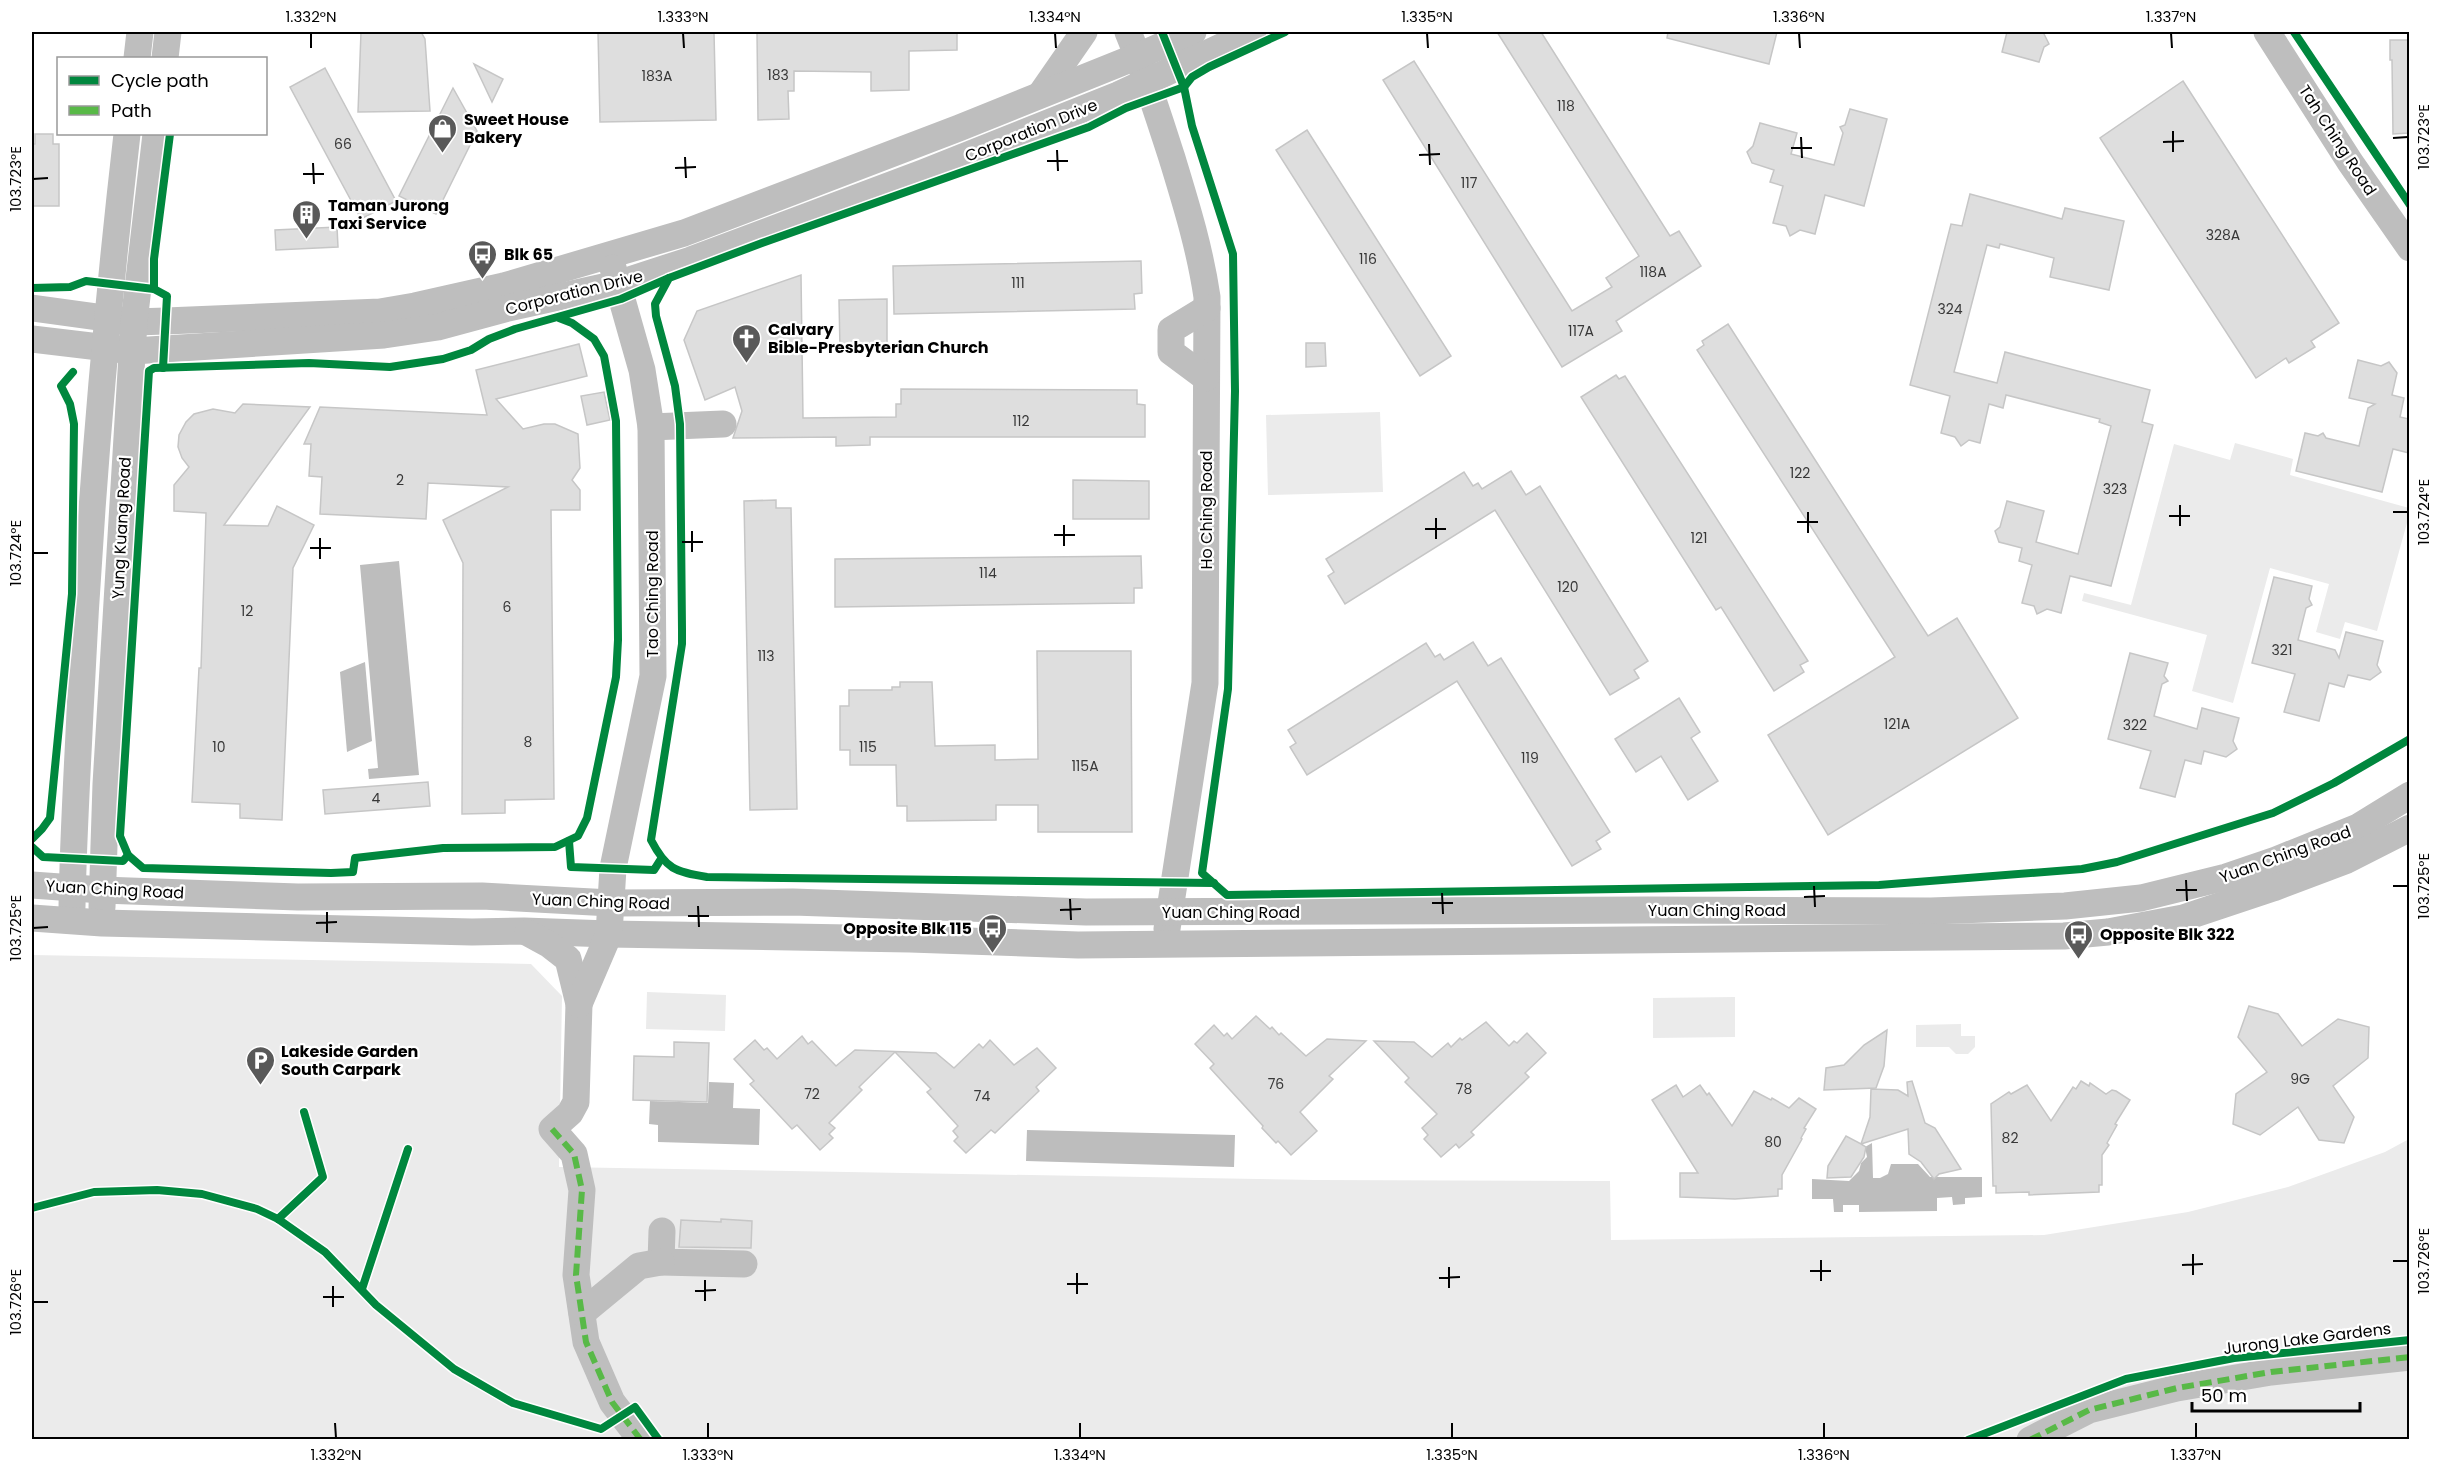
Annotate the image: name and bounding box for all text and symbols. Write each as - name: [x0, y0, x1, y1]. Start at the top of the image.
- text: 1.332°N: [286, 6, 336, 27]
- text: 1.333°N: [657, 6, 709, 27]
- text: 1.334°N: [1029, 6, 1081, 27]
- text: 1.335°N: [1401, 6, 1453, 27]
- text: 1.336°N: [1773, 6, 1825, 27]
- text: 1.337°N: [2146, 6, 2196, 27]
- legend: [57, 57, 267, 135]
- house number: 183: [767, 65, 789, 85]
- house number: 183A: [642, 66, 673, 86]
- text: Cycle path: [111, 68, 209, 93]
- street label: Tah Ching Road: [2293, 81, 2382, 200]
- street label: Corporation Drive: [961, 93, 1101, 168]
- house number: 118: [1557, 96, 1575, 116]
- text: Path: [111, 98, 152, 123]
- text: 103.723°E: [2413, 104, 2434, 170]
- place label: Sweet House Bakery: [464, 108, 569, 149]
- shop icon: Sweet House Bakery: [427, 112, 459, 154]
- house number: 66: [334, 134, 352, 154]
- text: 103.723°E: [5, 146, 26, 212]
- house number: 117: [1461, 173, 1478, 193]
- place label: Taman Jurong Taxi Service: [328, 194, 449, 235]
- building icon: Taman Jurong Taxi Service: [291, 198, 323, 240]
- house number: 328A: [2206, 225, 2240, 245]
- bus stop icon: Blk 65: [467, 238, 499, 280]
- place label: Blk 65: [504, 243, 553, 266]
- house number: 116: [1359, 249, 1377, 269]
- house number: 118A: [1639, 262, 1667, 282]
- street label: Corporation Drive: [503, 264, 645, 321]
- house number: 111: [1011, 273, 1025, 293]
- house number: 324: [1937, 299, 1963, 319]
- place label: Calvary Bible-Presbyterian Church: [768, 318, 989, 359]
- house number: 117A: [1568, 321, 1594, 341]
- church icon: Calvary Bible-Presbyterian Church: [731, 322, 763, 364]
- house number: 112: [1012, 411, 1030, 431]
- street label: Ho Ching Road: [1195, 450, 1218, 570]
- street label: Yung Kuang Road: [106, 456, 137, 600]
- house number: 122: [1790, 463, 1810, 483]
- house number: 2: [396, 470, 404, 490]
- house number: 323: [2103, 479, 2127, 499]
- text: 103.724°E: [2413, 479, 2434, 545]
- text: 103.724°E: [5, 520, 26, 586]
- house number: 121: [1690, 528, 1708, 548]
- street label: Tao Ching Road: [641, 530, 664, 658]
- house number: 114: [979, 563, 997, 583]
- house number: 120: [1557, 577, 1579, 597]
- house number: 6: [503, 597, 512, 617]
- house number: 12: [241, 601, 253, 621]
- house number: 321: [2272, 640, 2292, 660]
- house number: 113: [757, 646, 775, 666]
- house number: 121A: [1884, 714, 1910, 734]
- house number: 322: [2123, 715, 2147, 735]
- house number: 8: [524, 732, 533, 752]
- house number: 10: [212, 737, 226, 757]
- house number: 115: [859, 737, 877, 757]
- house number: 119: [1521, 748, 1539, 768]
- house number: 115A: [1071, 756, 1099, 776]
- house number: 4: [372, 788, 381, 808]
- street label: Yuan Ching Road: [2216, 820, 2354, 889]
- text: 103.725°E: [2413, 853, 2434, 919]
- street label: Yuan Ching Road: [45, 874, 185, 905]
- street label: Yuan Ching Road: [531, 888, 671, 915]
- text: 103.725°E: [5, 895, 26, 961]
- street label: Yuan Ching Road: [1648, 899, 1786, 922]
- street label: Yuan Ching Road: [1162, 901, 1300, 924]
- bus stop icon: Opposite Blk 115: [977, 912, 1009, 954]
- place label: Opposite Blk 115: [843, 917, 972, 940]
- bus stop icon: Opposite Blk 322: [2063, 918, 2095, 960]
- place label: Opposite Blk 322: [2100, 923, 2234, 946]
- place label: Lakeside Garden South Carpark: [281, 1040, 418, 1081]
- parking icon: Lakeside Garden South Carpark: [244, 1044, 276, 1086]
- house number: 9G: [2290, 1069, 2310, 1089]
- house number: 76: [1268, 1074, 1284, 1094]
- house number: 78: [1456, 1079, 1472, 1099]
- house number: 72: [804, 1084, 820, 1104]
- house number: 74: [974, 1086, 990, 1106]
- house number: 82: [2002, 1128, 2018, 1148]
- house number: 80: [1764, 1132, 1782, 1152]
- text: 103.726°E: [2413, 1228, 2434, 1294]
- text: 103.726°E: [5, 1269, 26, 1335]
- street label: Jurong Lake Gardens: [2222, 1317, 2392, 1360]
- scale bar: [2192, 1375, 2360, 1413]
- text: 50 m: [2201, 1383, 2247, 1408]
- text: 1.332°N: [311, 1444, 361, 1465]
- text: 1.333°N: [682, 1444, 734, 1465]
- text: 1.334°N: [1054, 1444, 1106, 1465]
- text: 1.335°N: [1426, 1444, 1478, 1465]
- text: 1.336°N: [1798, 1444, 1850, 1465]
- text: 1.337°N: [2171, 1444, 2221, 1465]

